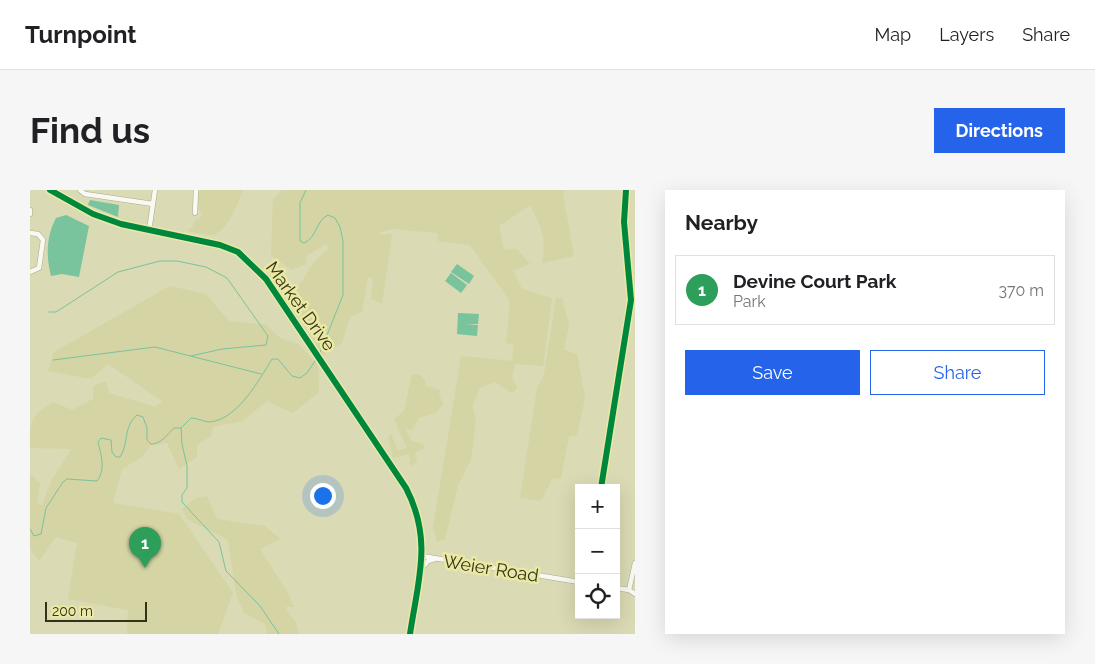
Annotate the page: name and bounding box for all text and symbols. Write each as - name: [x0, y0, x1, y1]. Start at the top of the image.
- text: Turnpoint: [25, 20, 137, 49]
- text: Map: [875, 24, 911, 45]
- text: Layers: [939, 24, 994, 45]
- text: Share: [1022, 24, 1070, 45]
- button: Directions: [934, 108, 1065, 153]
- text: Find us: [30, 110, 150, 151]
- text: Nearby: [685, 210, 758, 235]
- street label: Market Drive: [262, 257, 341, 355]
- text: Devine Court Park: [733, 270, 896, 292]
- text: 1: [698, 281, 706, 300]
- text: 370 m: [998, 281, 1044, 300]
- text: Park: [733, 292, 766, 311]
- button: Save: [685, 350, 860, 395]
- button: Share: [870, 350, 1045, 395]
- your location: [310, 483, 336, 509]
- map controls: [575, 484, 620, 619]
- button: +: [575, 484, 620, 529]
- pin: 1: [129, 527, 161, 568]
- button: −: [575, 529, 620, 574]
- street label: Weier Road: [442, 550, 540, 586]
- button: locate: [575, 574, 620, 619]
- scale bar: [45, 599, 148, 622]
- text: 200 m: [52, 603, 93, 619]

